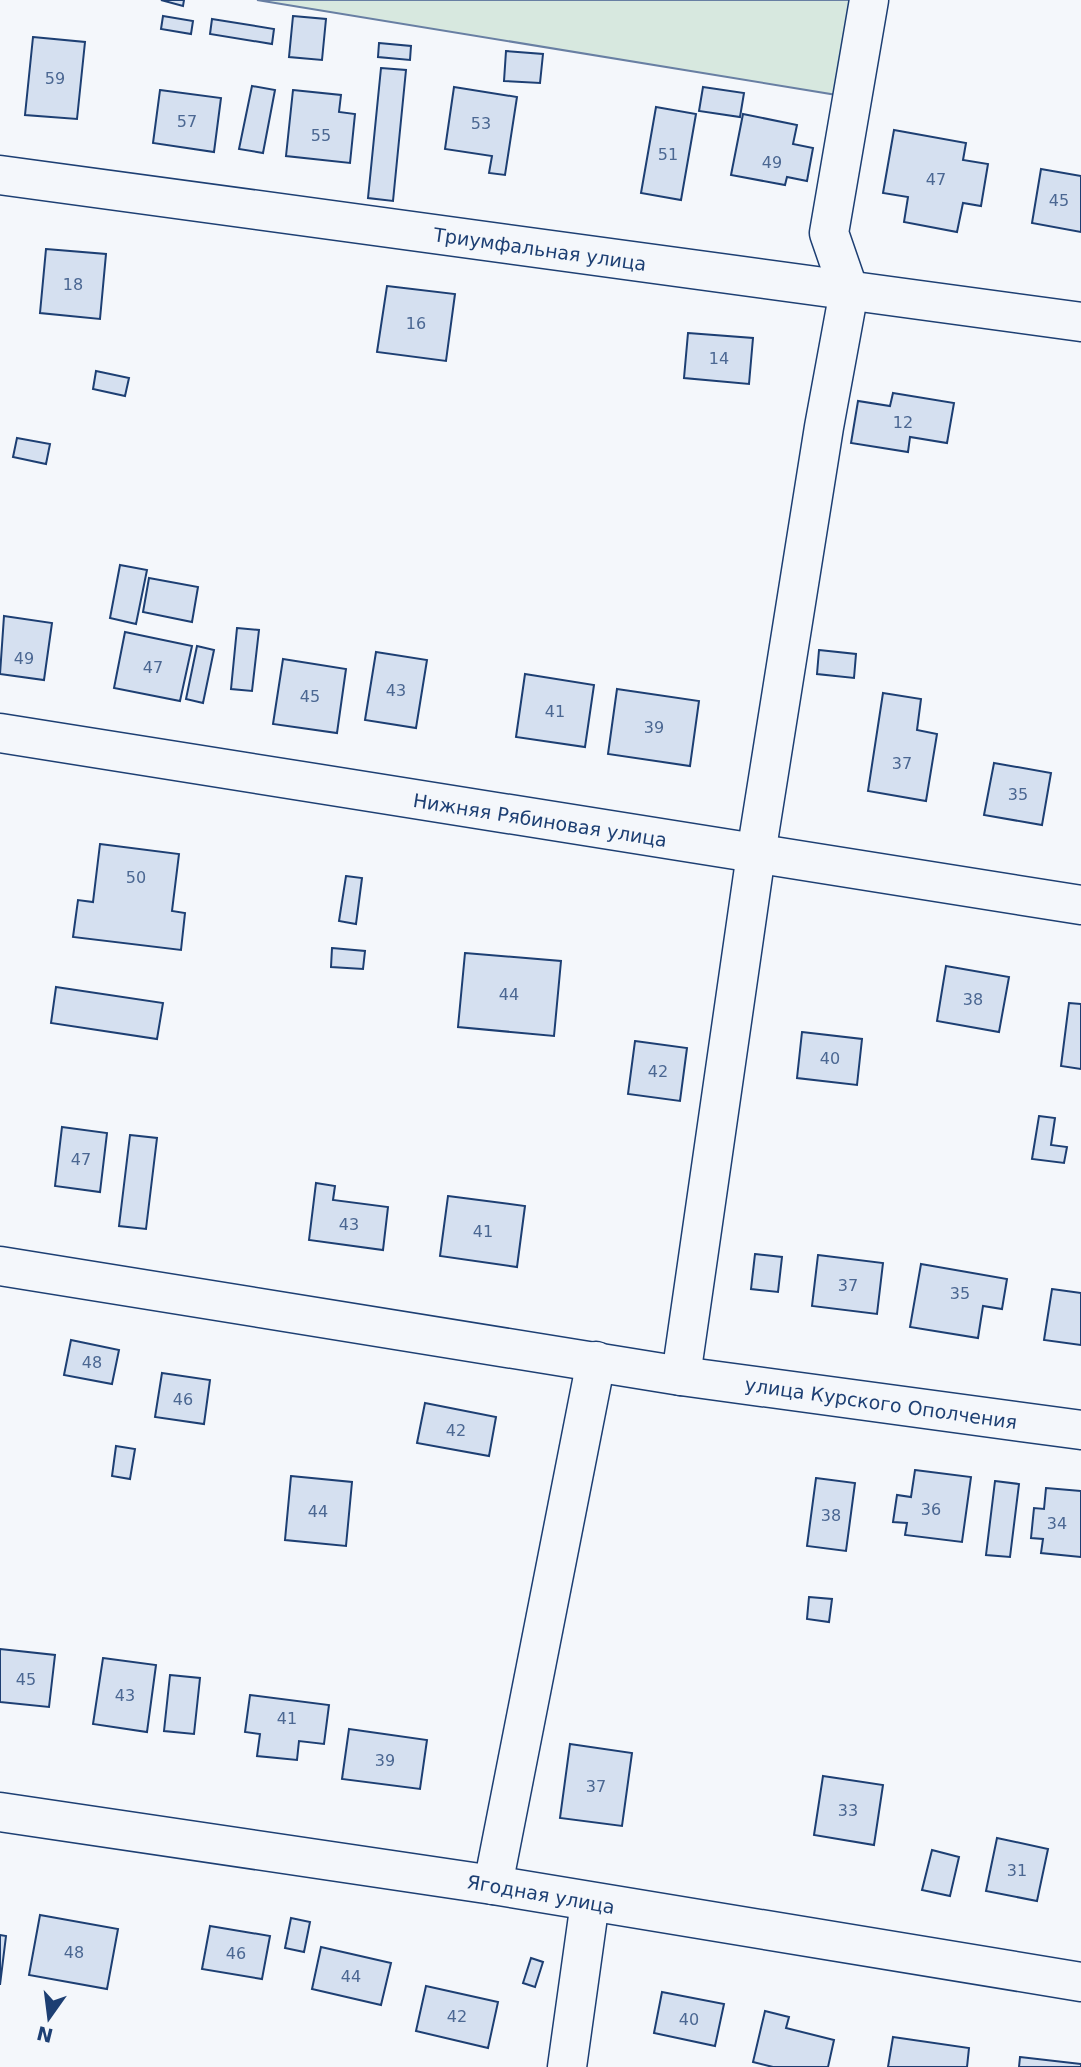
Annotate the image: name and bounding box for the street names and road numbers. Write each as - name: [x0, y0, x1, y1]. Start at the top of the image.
- street label: Триумфальная улица: [431, 223, 648, 275]
- street label: Нижняя Рябиновая улица: [412, 789, 668, 851]
- street label: улица Курского Ополчения: [744, 1373, 1018, 1433]
- street label: Ягодная улица: [465, 1870, 617, 1918]

